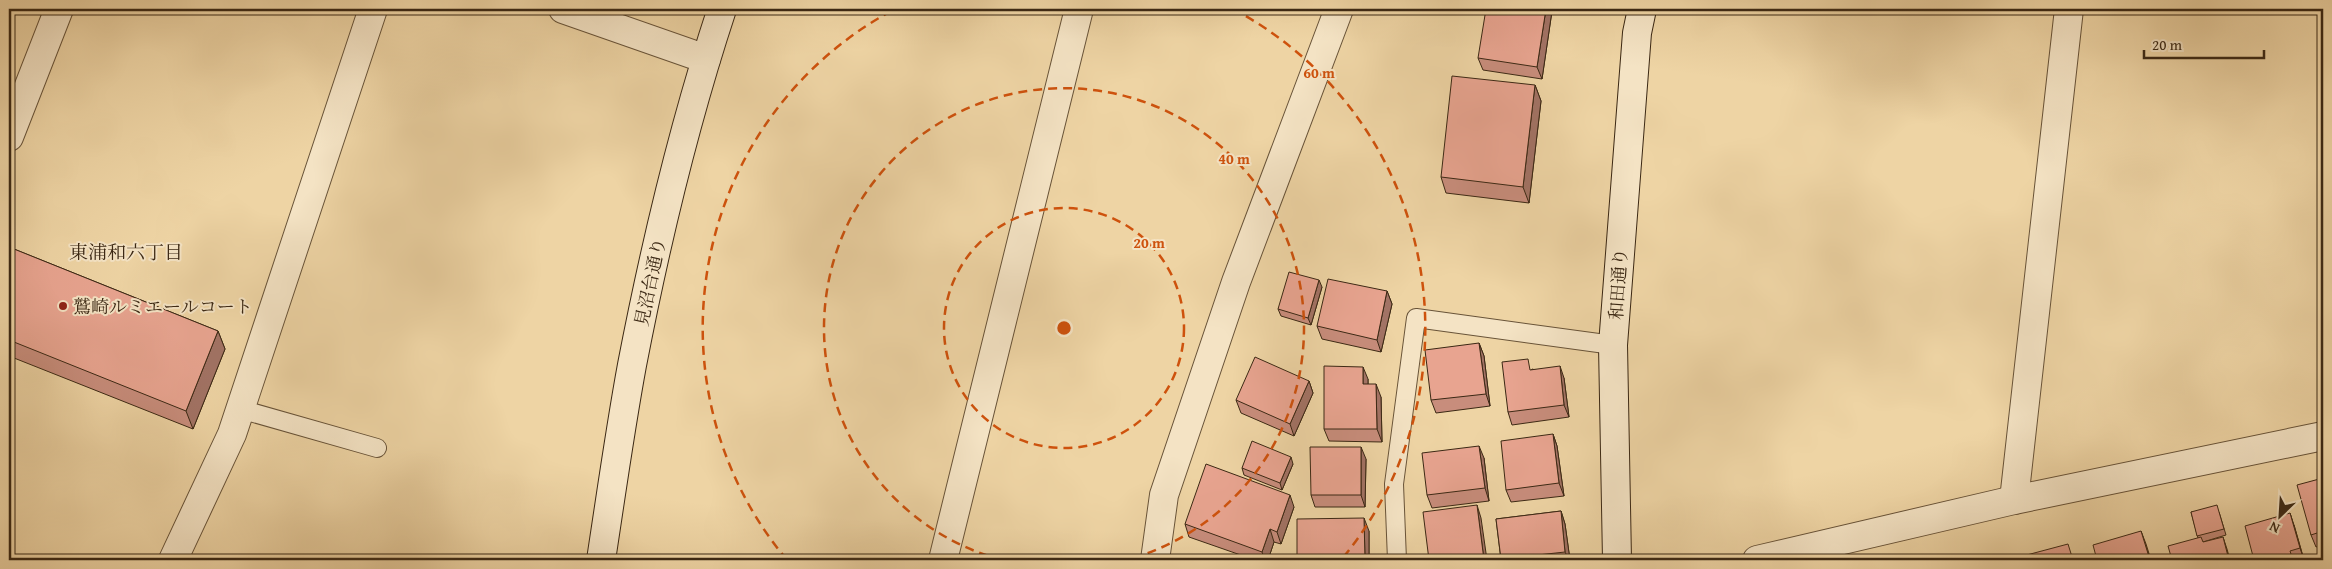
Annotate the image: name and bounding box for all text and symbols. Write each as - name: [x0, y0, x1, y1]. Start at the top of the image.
- scale bar: [2144, 28, 2264, 60]
- text: 20 m: [2152, 34, 2183, 55]
- text: 60 m: [1303, 62, 1335, 83]
- text: 40 m: [1218, 148, 1250, 169]
- text: 20 m: [1133, 232, 1165, 253]
- street label: 見沼台通り: [627, 235, 673, 329]
- district label: 東浦和六丁目: [69, 238, 183, 266]
- street label: 和田通り: [1602, 247, 1634, 321]
- place label: 鷲崎ルミエールコート: [73, 293, 253, 320]
- marker: 鷲崎ルミエールコート: [57, 300, 69, 312]
- centre of rings: [1055, 319, 1073, 337]
- north arrow: [2254, 492, 2304, 542]
- text: N: [2265, 516, 2283, 539]

